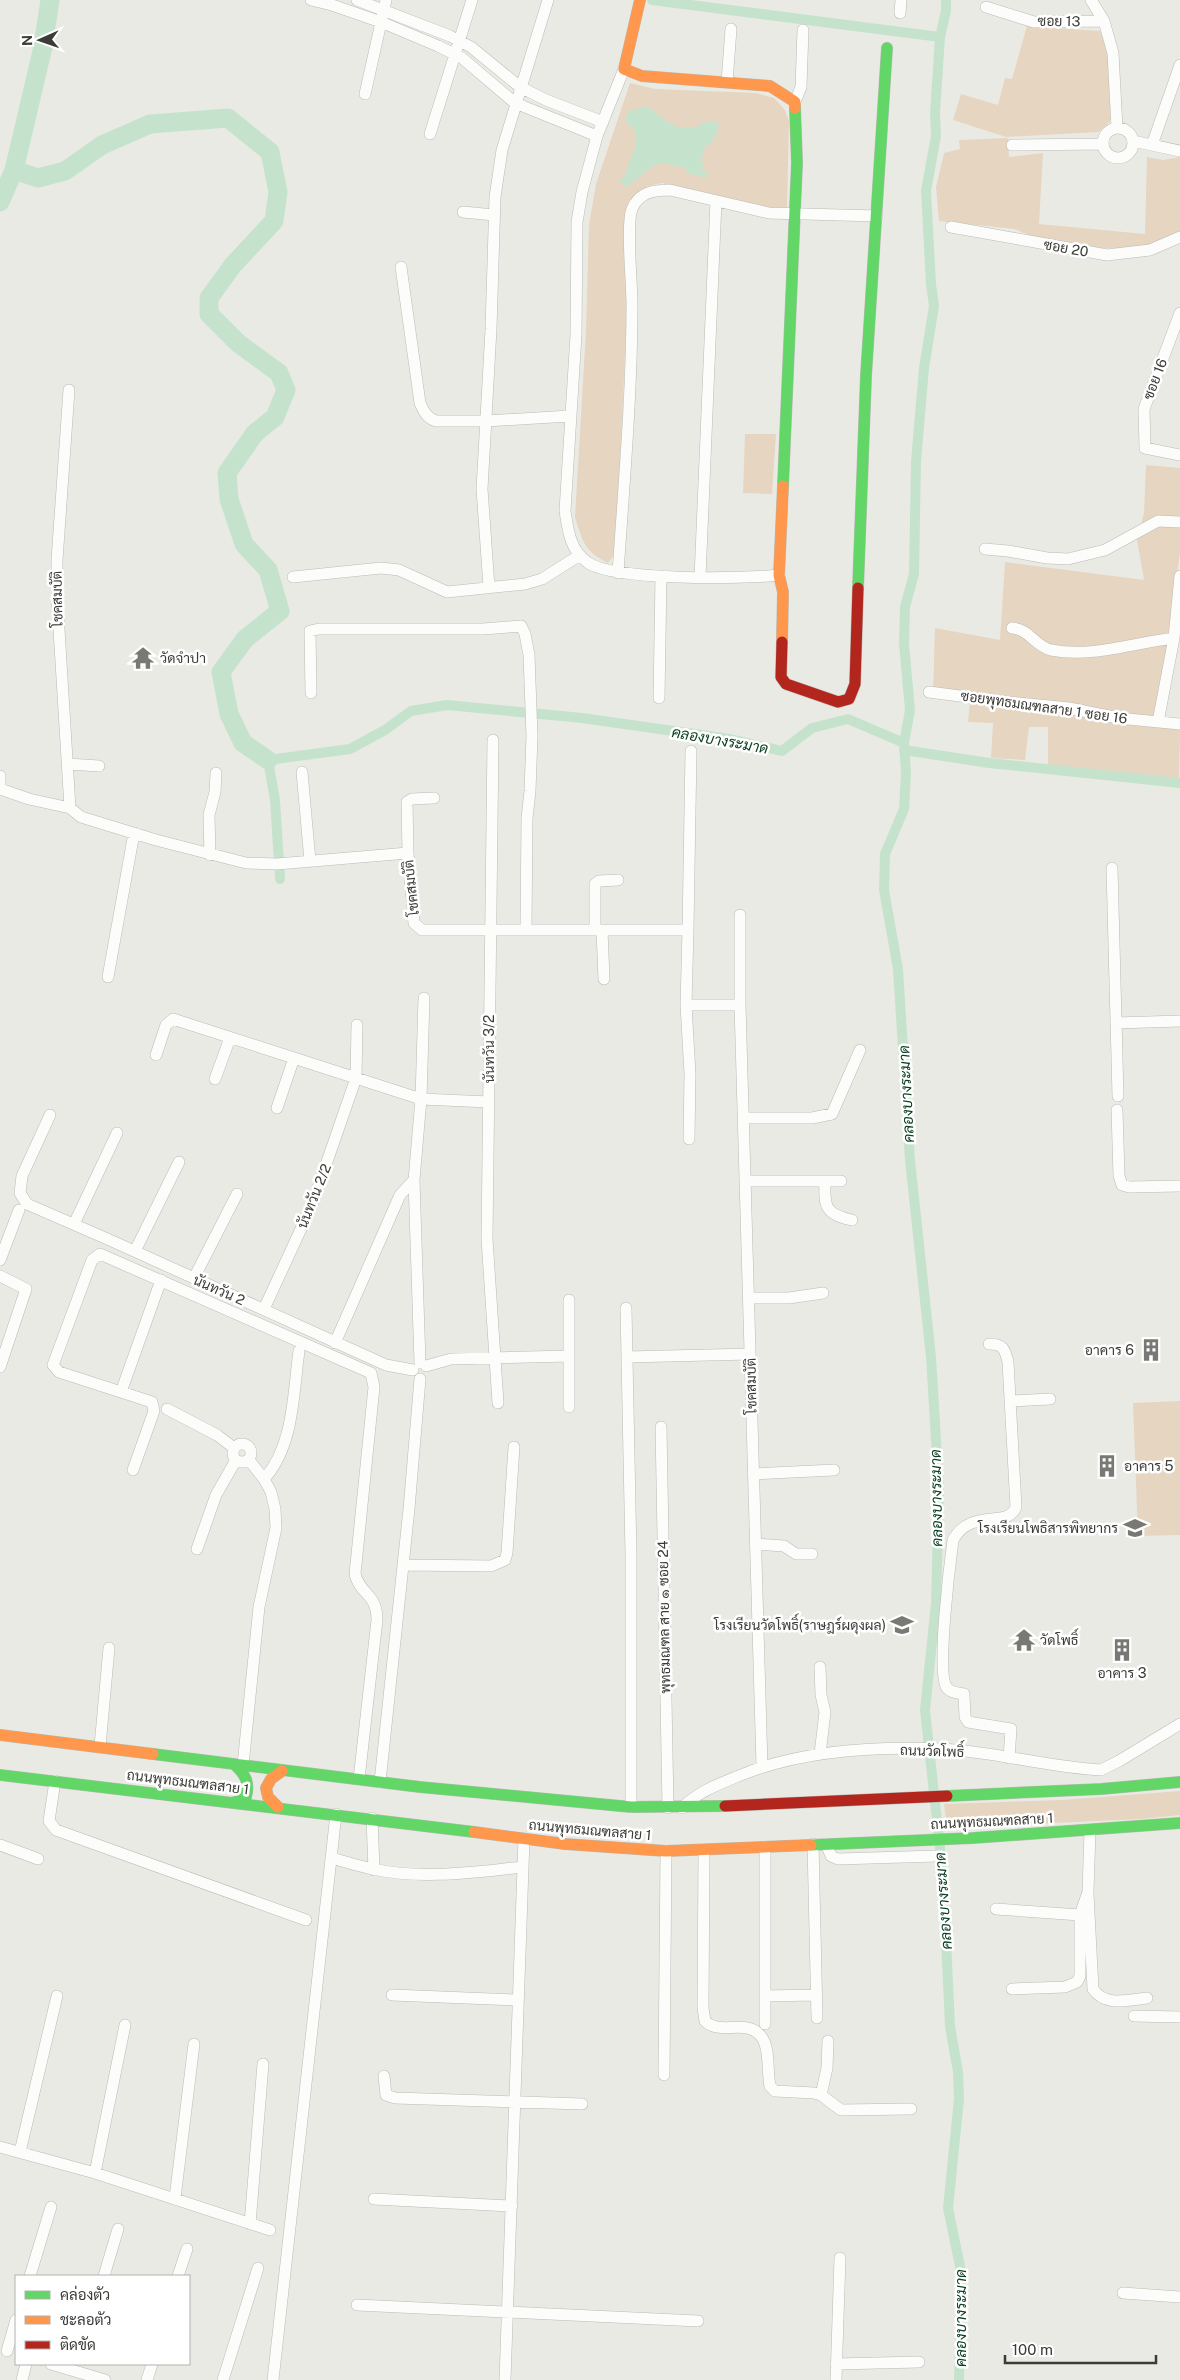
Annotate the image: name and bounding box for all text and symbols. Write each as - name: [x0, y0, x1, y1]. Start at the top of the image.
- street label: ซอย 13: [1037, 13, 1081, 29]
- north arrow: [15, 15, 65, 65]
- text: N: [19, 35, 35, 46]
- street label: ซอย 20: [1042, 236, 1090, 260]
- street label: ซอย 16: [1140, 356, 1170, 402]
- street label: โชคสมบัติ: [49, 571, 66, 628]
- temple icon: วัดจำปา: [130, 645, 156, 671]
- place label: วัดจำปา: [160, 650, 206, 666]
- street label: ซอยพุทธมณฑลสาย 1 ซอย 16: [959, 687, 1129, 729]
- water label: คลองบางระมาด: [670, 723, 770, 757]
- street label: โชคสมบัติ: [400, 859, 422, 918]
- street label: นันทวัน 3/2: [481, 1015, 497, 1083]
- water label: คลองบางระมาด: [895, 1045, 917, 1143]
- street label: นันทวัน 2/2: [294, 1161, 334, 1231]
- street label: นันทวัน 2: [191, 1272, 247, 1308]
- building icon: อาคาร 6: [1138, 1337, 1164, 1363]
- place label: อาคาร 6: [1085, 1342, 1134, 1358]
- street label: โชคสมบัติ: [743, 1358, 760, 1415]
- water label: คลองบางระมาด: [927, 1449, 945, 1547]
- building icon: อาคาร 5: [1094, 1453, 1120, 1479]
- place label: อาคาร 5: [1124, 1458, 1173, 1474]
- school or university icon: โรงเรียนโพธิสารพิทยากร: [1122, 1515, 1148, 1541]
- place label: โรงเรียนโพธิสารพิทยากร: [977, 1519, 1118, 1536]
- street label: พุทธมณฑล สาย ๑ ซอย 24: [655, 1540, 675, 1694]
- school or university icon: โรงเรียนวัดโพธิ์(ราษฎร์ผดุงผล): [889, 1612, 915, 1638]
- place label: โรงเรียนวัดโพธิ์(ราษฎร์ผดุงผล): [713, 1613, 886, 1635]
- temple icon: วัดโพธิ์: [1011, 1627, 1037, 1653]
- place label: วัดโพธิ์: [1040, 1628, 1079, 1648]
- building icon: อาคาร 3: [1109, 1637, 1135, 1663]
- place label: อาคาร 3: [1097, 1665, 1147, 1681]
- street label: ถนนวัดโพธิ์: [900, 1738, 965, 1760]
- street label: ถนนพุทธมณฑลสาย 1: [126, 1767, 250, 1799]
- street label: ถนนพุทธมณฑลสาย 1: [930, 1810, 1054, 1834]
- street label: ถนนพุทธมณฑลสาย 1: [528, 1817, 652, 1845]
- water label: คลองบางระมาด: [931, 1852, 955, 1950]
- water label: คลองบางระมาด: [952, 2269, 969, 2367]
- legend: [15, 2275, 190, 2365]
- text: คล่องตัว: [60, 2285, 110, 2303]
- text: ชะลอตัว: [60, 2311, 111, 2328]
- scale bar: [1005, 2332, 1156, 2364]
- text: ติดขัด: [60, 2336, 96, 2353]
- text: 100 m: [1012, 2341, 1053, 2358]

